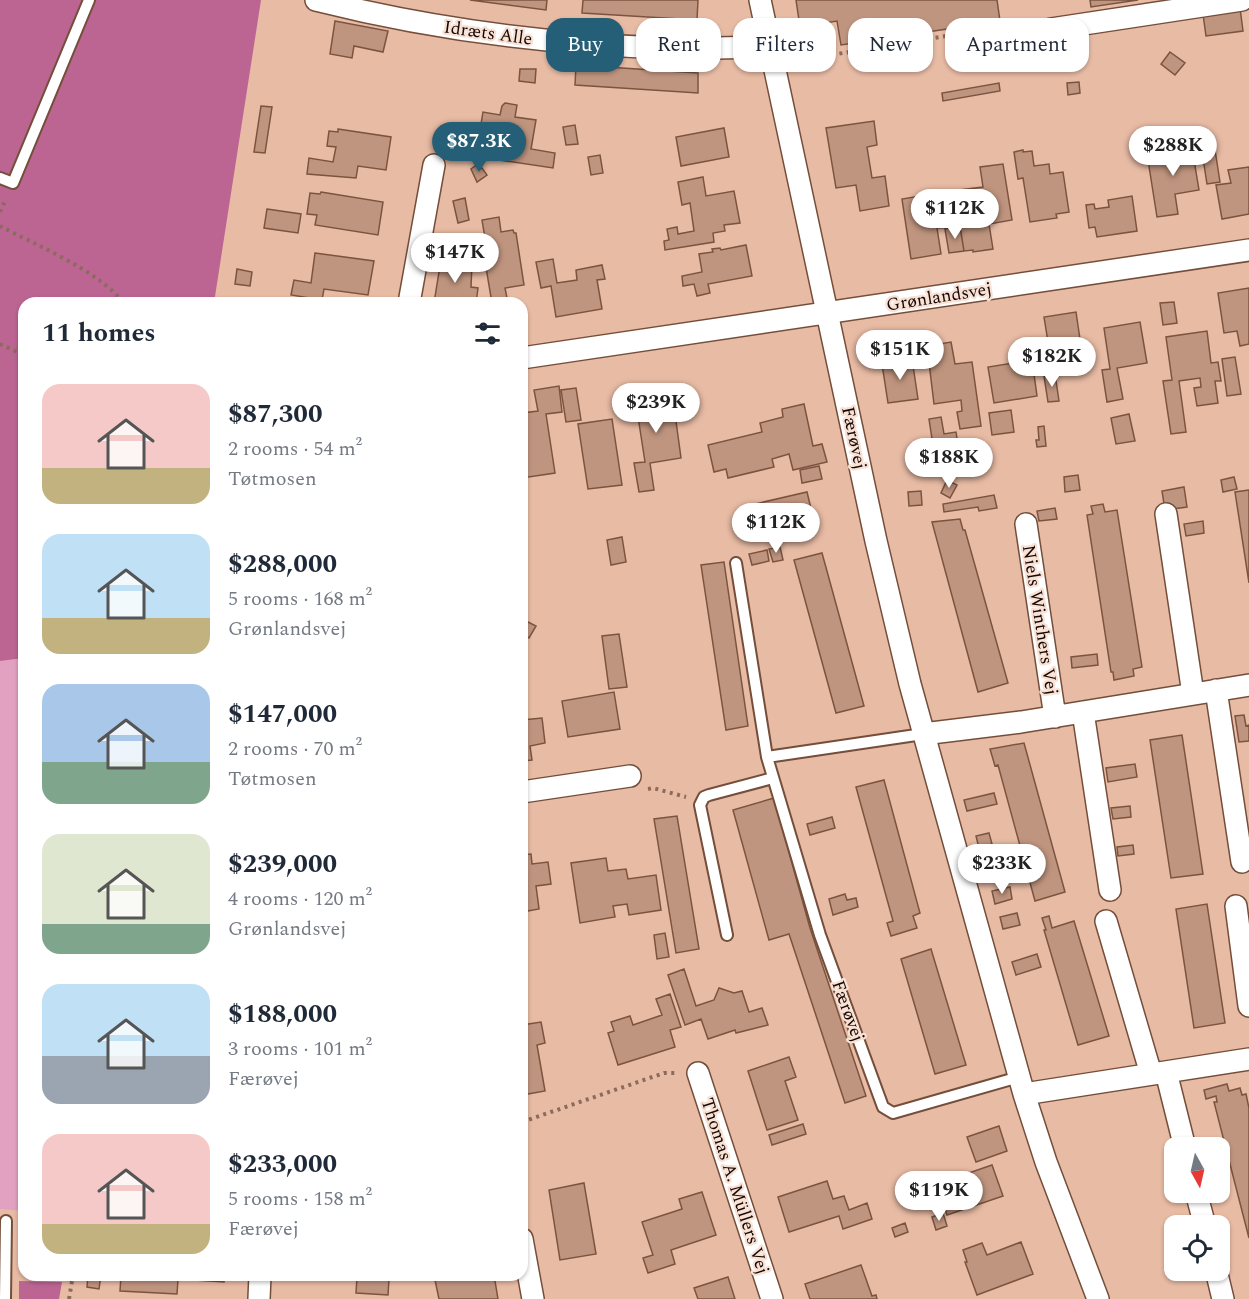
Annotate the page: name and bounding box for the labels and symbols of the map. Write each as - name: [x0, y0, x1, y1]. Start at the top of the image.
- street label: Idræts Alle: [442, 13, 534, 53]
- pin: $87.3K: [430, 122, 528, 173]
- pin: $288K: [1131, 126, 1215, 177]
- pin: $112K: [913, 189, 997, 240]
- pin: $147K: [413, 233, 497, 284]
- street label: Grønlandsvej: [884, 275, 994, 319]
- pin: $151K: [858, 330, 942, 381]
- pin: $182K: [1010, 337, 1094, 388]
- pin: $239K: [614, 383, 698, 434]
- street label: Færøvej: [834, 404, 874, 472]
- pin: $188K: [907, 438, 991, 489]
- pin: $112K: [734, 503, 818, 554]
- street label: Niels Winthers Vej: [1015, 543, 1065, 697]
- pin: $233K: [960, 844, 1044, 895]
- street label: Færøvej: [824, 976, 872, 1046]
- street label: Thomas A. Müllers Vej: [694, 1094, 776, 1278]
- north arrow: [1164, 1137, 1230, 1203]
- pin: $119K: [897, 1171, 981, 1222]

